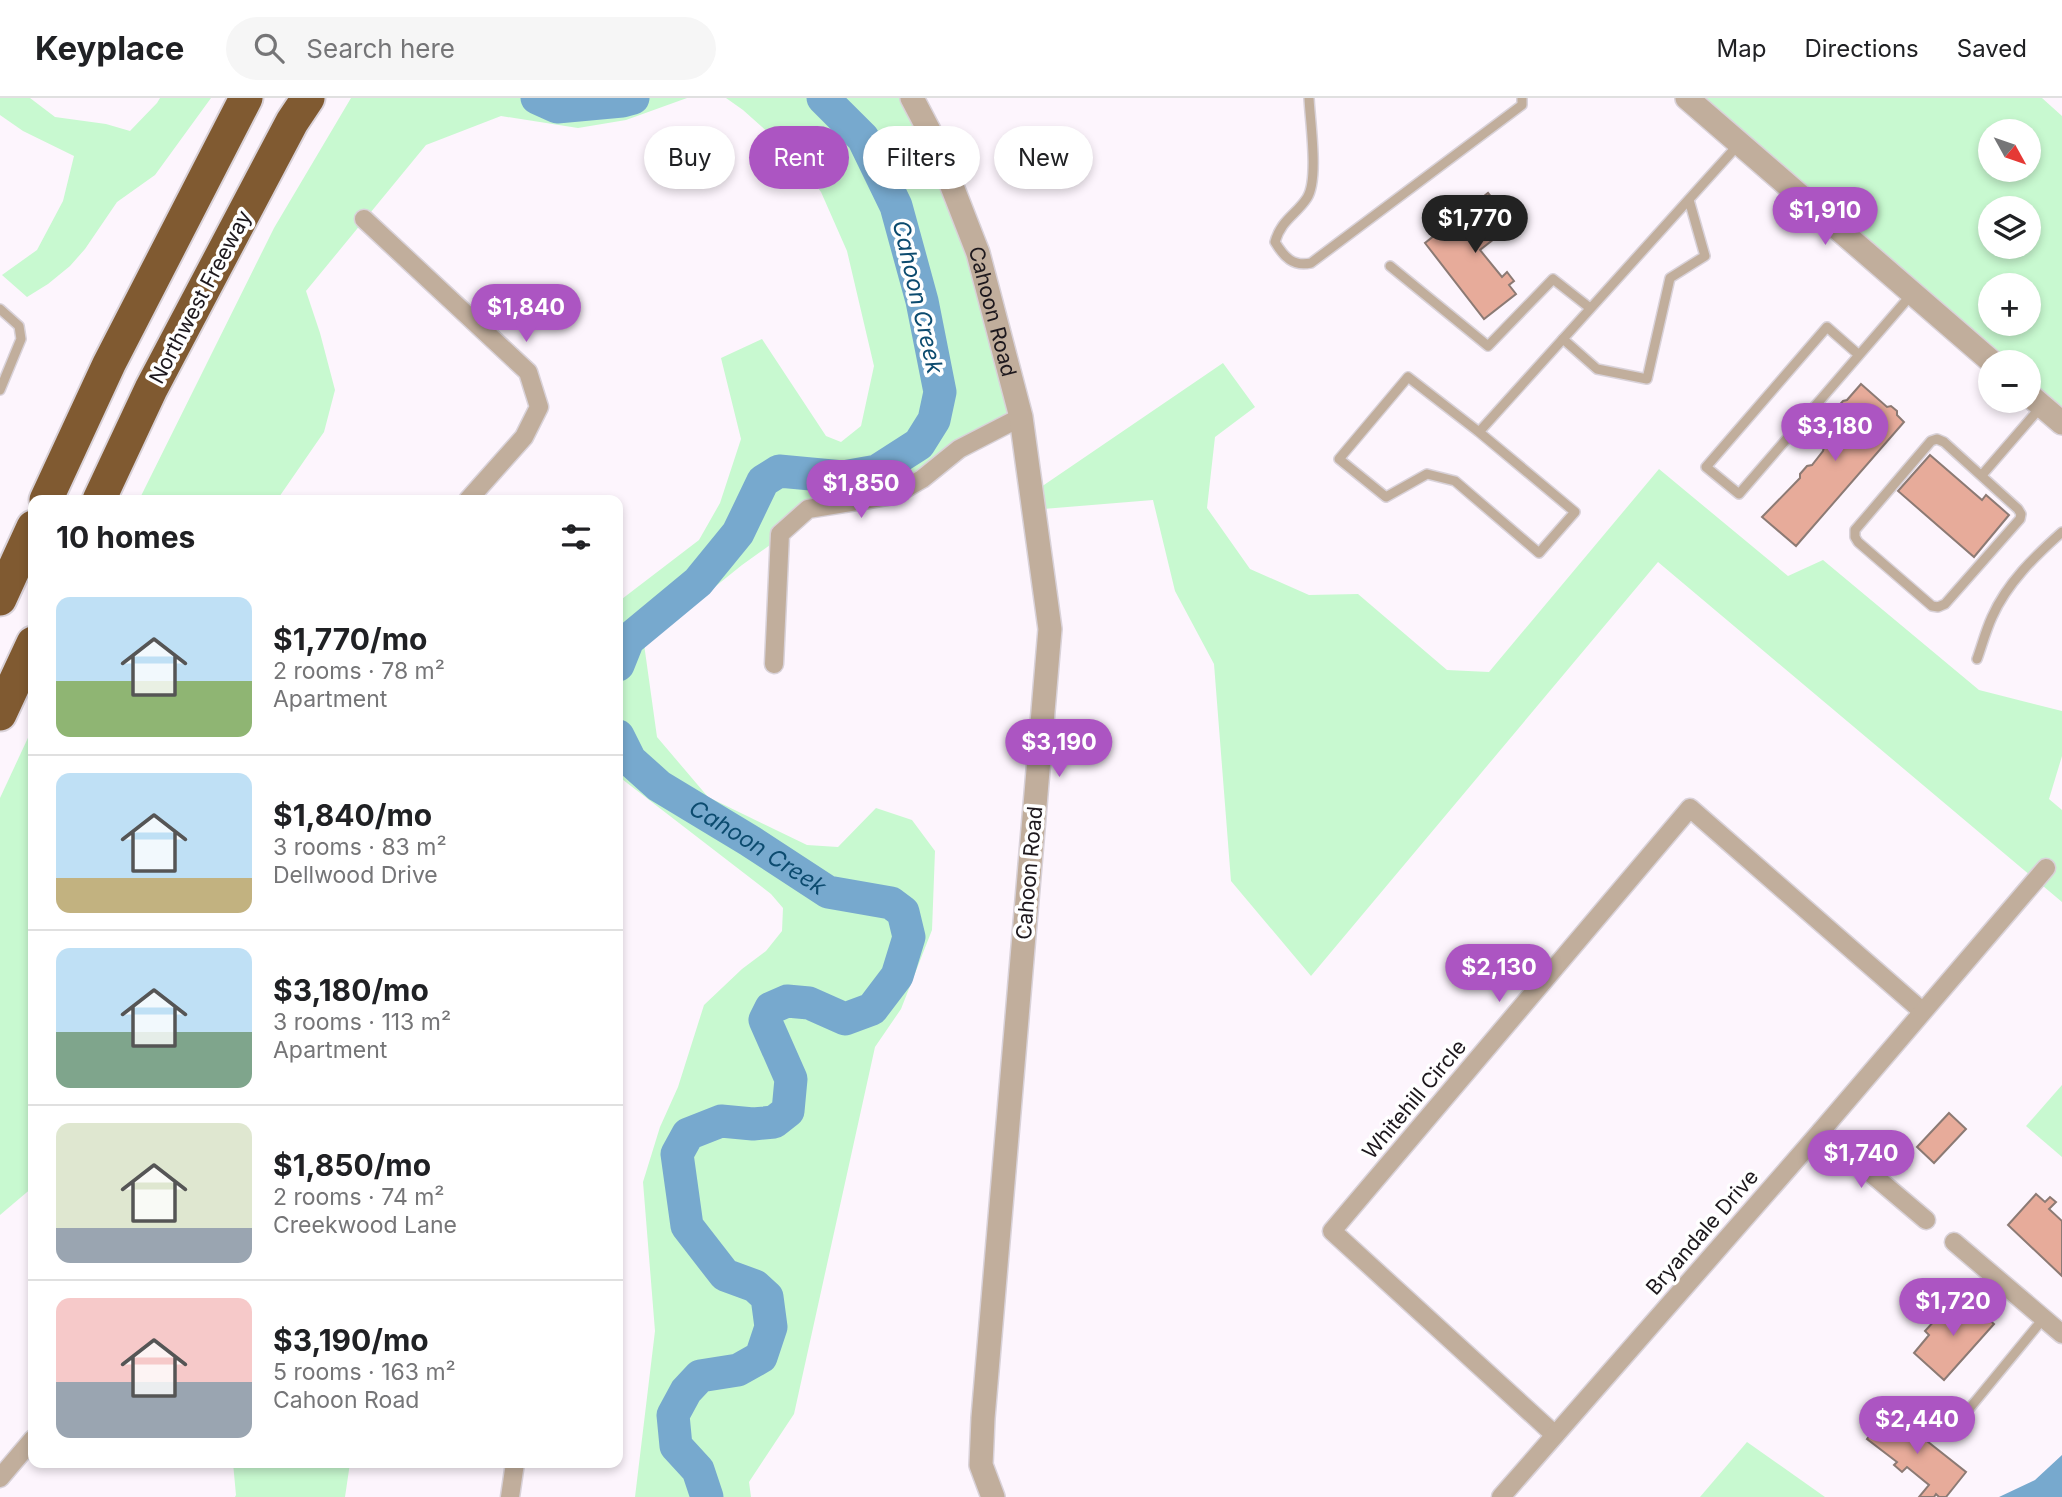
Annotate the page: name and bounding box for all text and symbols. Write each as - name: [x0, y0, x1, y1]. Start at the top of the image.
- search box: [226, 17, 716, 80]
- text: Keyplace: [35, 28, 184, 68]
- icon: search: [250, 29, 288, 67]
- text: Search here: [306, 33, 455, 64]
- text: Map: [1717, 34, 1766, 63]
- text: Directions: [1804, 34, 1919, 63]
- text: Saved: [1957, 34, 2027, 63]
- north arrow: [1978, 119, 2040, 182]
- map controls: [1978, 119, 2041, 413]
- chip: Buy: [644, 126, 735, 189]
- chip: Rent: [749, 126, 849, 189]
- chip: Filters: [863, 126, 980, 189]
- chip: New: [994, 126, 1093, 189]
- pin: $1,910: [1768, 188, 1882, 247]
- pin: $1,770: [1418, 195, 1532, 255]
- text: $1,910: [1789, 196, 1861, 224]
- button: layers: [1978, 196, 2041, 259]
- text: $1,770: [1438, 204, 1512, 232]
- street label: Northwest Freeway: [144, 206, 256, 388]
- water label: Cahoon Creek: [887, 218, 949, 377]
- street label: Cahoon Road: [964, 243, 1022, 379]
- button: +: [1978, 273, 2041, 336]
- pin: $1,840: [469, 285, 583, 344]
- text: $1,840: [487, 293, 565, 321]
- button: −: [1978, 350, 2041, 413]
- pin: $3,180: [1778, 404, 1892, 463]
- text: $3,180: [1797, 412, 1873, 440]
- pin: $1,850: [804, 460, 918, 520]
- text: $1,850: [822, 469, 900, 497]
- icon: filters: [557, 518, 595, 556]
- text: 10 homes: [56, 519, 195, 555]
- text: $1,770/mo: [273, 621, 428, 657]
- icon: home: [112, 625, 196, 709]
- text: 2 rooms · 78 m²: [273, 657, 445, 685]
- text: Apartment: [273, 685, 387, 713]
- pin: $3,190: [1002, 720, 1116, 779]
- text: $3,190: [1021, 728, 1097, 756]
- water label: Cahoon Creek: [684, 794, 832, 901]
- text: $1,840/mo: [273, 797, 432, 833]
- icon: home: [112, 801, 196, 885]
- street label: Cahoon Road: [1011, 805, 1047, 941]
- text: 3 rooms · 83 m²: [273, 833, 447, 861]
- text: Dellwood Drive: [273, 861, 438, 889]
- pin: $2,130: [1442, 944, 1556, 1004]
- text: $2,130: [1461, 953, 1537, 981]
- text: $3,180/mo: [273, 972, 429, 1008]
- icon: home: [112, 976, 196, 1060]
- text: 3 rooms · 113 m²: [273, 1008, 451, 1036]
- street label: Whitehill Circle: [1357, 1034, 1471, 1164]
- text: Apartment: [273, 1036, 387, 1064]
- pin: $1,740: [1804, 1130, 1918, 1190]
- text: $1,740: [1823, 1139, 1899, 1167]
- text: $1,850/mo: [273, 1147, 431, 1183]
- icon: home: [112, 1151, 196, 1235]
- street label: Bryandale Drive: [1641, 1164, 1763, 1300]
- text: 2 rooms · 74 m²: [273, 1183, 445, 1211]
- text: Creekwood Lane: [273, 1211, 457, 1239]
- pin: $1,720: [1896, 1278, 2010, 1338]
- text: $1,720: [1915, 1287, 1991, 1315]
- text: $3,190/mo: [273, 1322, 429, 1358]
- icon: home: [112, 1326, 196, 1410]
- text: 5 rooms · 163 m²: [273, 1358, 456, 1386]
- text: Cahoon Road: [273, 1386, 419, 1414]
- pin: $2,440: [1860, 1396, 1974, 1456]
- text: $2,440: [1875, 1405, 1959, 1433]

